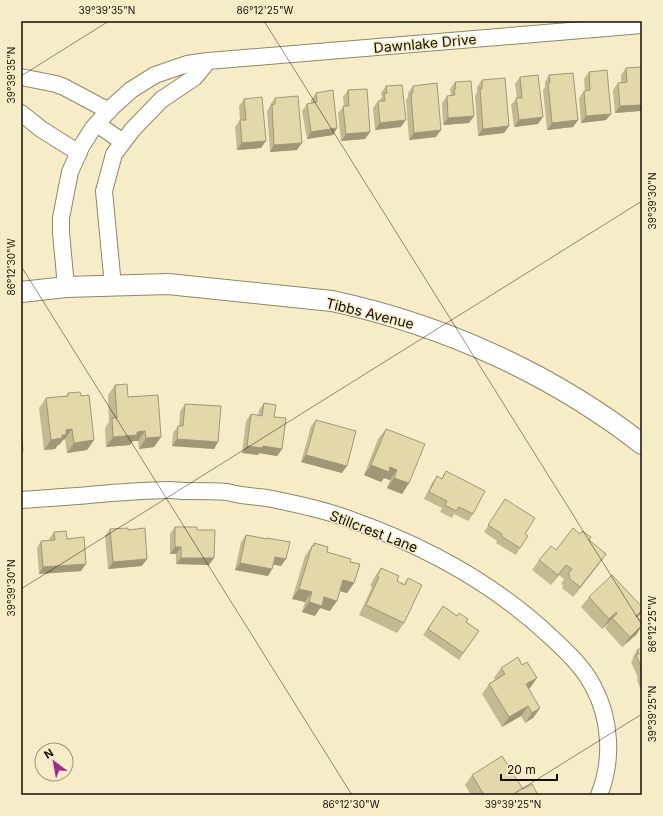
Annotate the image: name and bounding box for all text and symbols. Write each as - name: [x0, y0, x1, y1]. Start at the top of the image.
- text: 39°39'35"N: [79, 4, 135, 16]
- text: 86°12'25"W: [237, 4, 294, 16]
- street label: Dawnlake Drive: [373, 30, 477, 56]
- text: 39°39'35"N: [5, 47, 17, 103]
- text: 39°39'30"N: [646, 173, 658, 230]
- text: 86°12'30"W: [5, 238, 17, 296]
- street label: Tibbs Avenue: [324, 294, 416, 332]
- street label: Stillcrest Lane: [328, 506, 420, 556]
- text: 39°39'30"N: [5, 560, 17, 617]
- text: 86°12'25"W: [646, 595, 658, 652]
- text: 39°39'25"N: [646, 686, 658, 742]
- north arrow: [34, 742, 74, 782]
- text: N: [41, 745, 56, 762]
- scale bar: [501, 756, 557, 782]
- text: 20 m: [507, 762, 536, 777]
- text: 86°12'30"W: [322, 798, 380, 810]
- text: 39°39'25"N: [485, 798, 541, 810]

